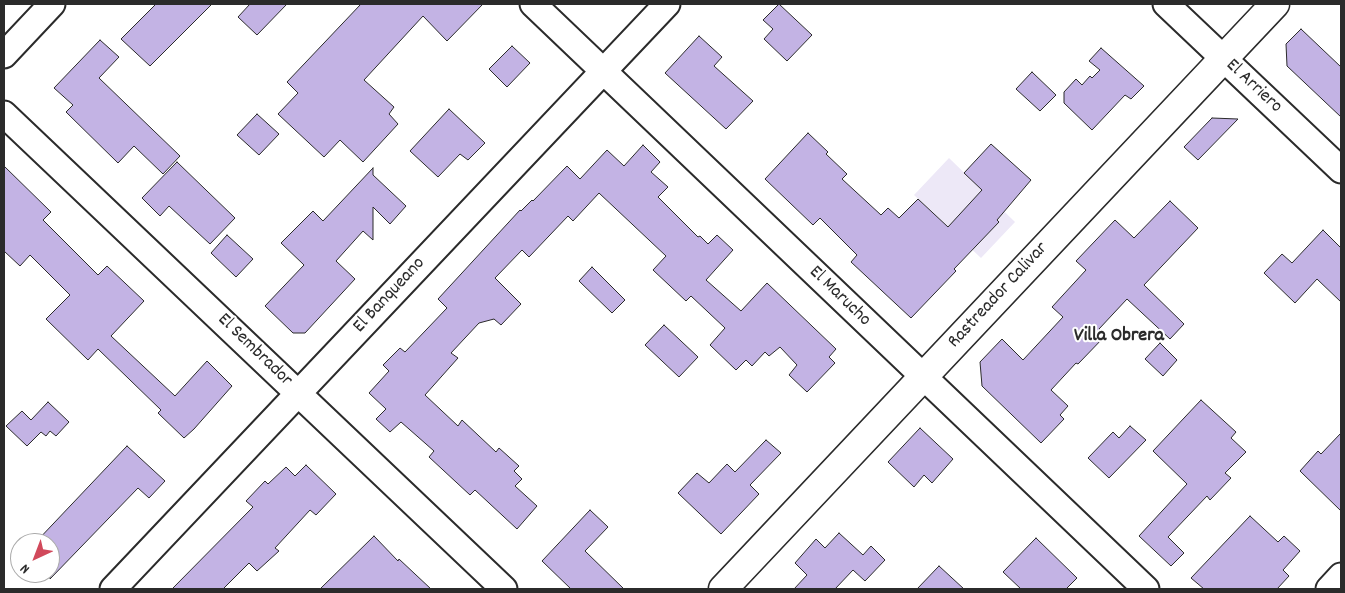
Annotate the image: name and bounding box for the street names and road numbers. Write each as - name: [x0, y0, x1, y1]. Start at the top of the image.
- street label: El Arriero: [1220, 55, 1286, 119]
- street label: Rastreador Calivar: [944, 238, 1054, 354]
- street label: El Banqueano: [349, 253, 431, 339]
- street label: El Marucho: [803, 262, 875, 332]
- street label: El Sembrador: [212, 309, 296, 393]

